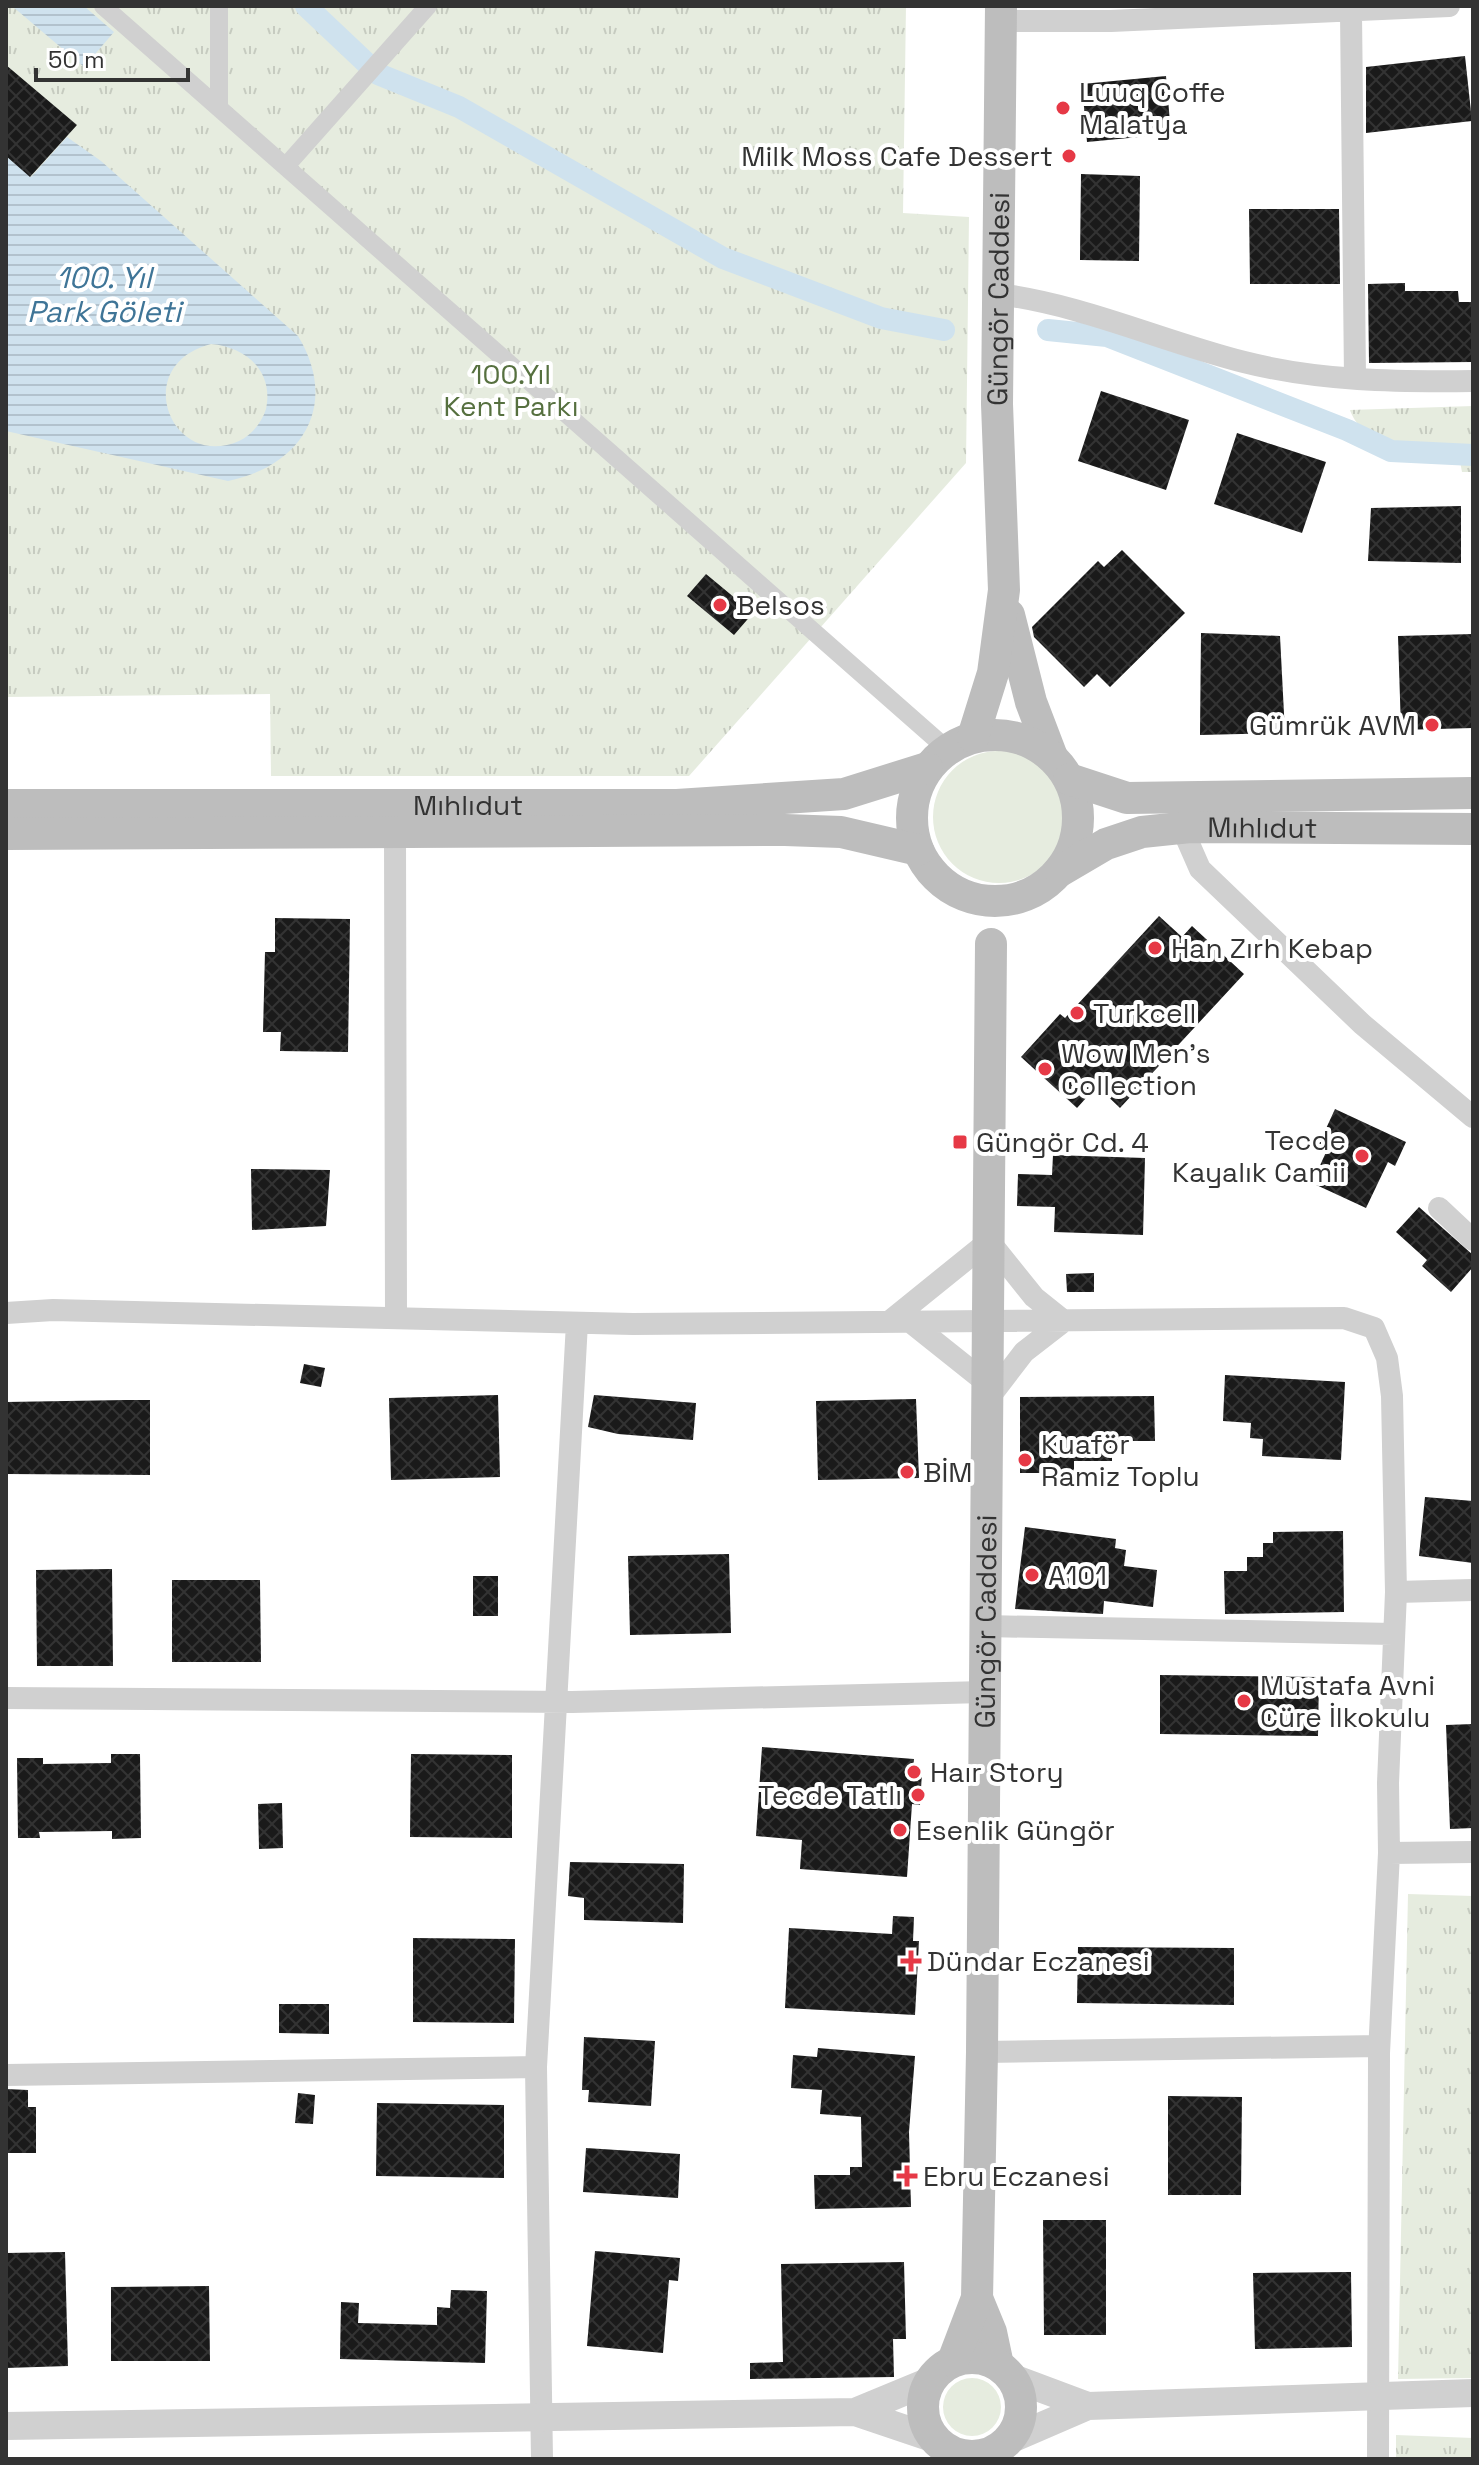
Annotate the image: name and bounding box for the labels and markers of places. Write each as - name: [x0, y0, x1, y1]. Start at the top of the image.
- place label: Luuq Coffe Malatya: [1079, 74, 1226, 142]
- marker: Luuq Coffe Malatya: [1054, 99, 1072, 117]
- place label: Milk Moss Cafe Dessert: [741, 138, 1053, 174]
- marker: Milk Moss Cafe Dessert: [1060, 147, 1078, 165]
- place label: Belsos: [736, 587, 825, 623]
- marker: Belsos: [711, 596, 729, 614]
- place label: Gümrük AVM: [1249, 707, 1416, 743]
- marker: Gümrük AVM: [1423, 716, 1441, 734]
- place label: Han Zırh Kebap: [1171, 930, 1373, 966]
- marker: Han Zırh Kebap: [1146, 939, 1164, 957]
- place label: Turkcell: [1093, 995, 1196, 1031]
- marker: Turkcell: [1068, 1004, 1086, 1022]
- place label: Wow Men's Collection: [1061, 1035, 1211, 1103]
- marker: Wow Men's Collection: [1036, 1060, 1054, 1078]
- place label: Tecde Kayalık Camii: [1172, 1122, 1346, 1190]
- place label: Güngör Cd. 4: [976, 1124, 1149, 1160]
- marker: Güngör Cd. 4: [951, 1133, 969, 1151]
- marker: Tecde Kayalık Camii: [1353, 1147, 1371, 1165]
- place label: Kuaför Ramiz Toplu: [1041, 1426, 1200, 1494]
- marker: Kuaför Ramiz Toplu: [1016, 1451, 1034, 1469]
- place label: BİM: [923, 1454, 973, 1490]
- marker: BİM: [898, 1463, 916, 1481]
- place label: A101: [1048, 1557, 1107, 1593]
- marker: A101: [1023, 1566, 1041, 1584]
- place label: Mustafa Avni Cüre İlkokulu: [1260, 1667, 1435, 1735]
- marker: Mustafa Avni Cüre İlkokulu: [1235, 1692, 1253, 1710]
- place label: Haır Story: [930, 1754, 1064, 1790]
- marker: Haır Story: [905, 1763, 923, 1781]
- place label: Tecde Tatlı: [758, 1777, 902, 1813]
- marker: Tecde Tatlı: [909, 1786, 927, 1804]
- place label: Esenlik Güngör: [916, 1812, 1115, 1848]
- marker: Esenlik Güngör: [891, 1821, 909, 1839]
- place label: Dündar Eczanesi: [927, 1943, 1150, 1979]
- marker: Dündar Eczanesi: [902, 1952, 920, 1970]
- place label: Ebru Eczanesi: [923, 2158, 1110, 2194]
- marker: Ebru Eczanesi: [898, 2167, 916, 2185]

